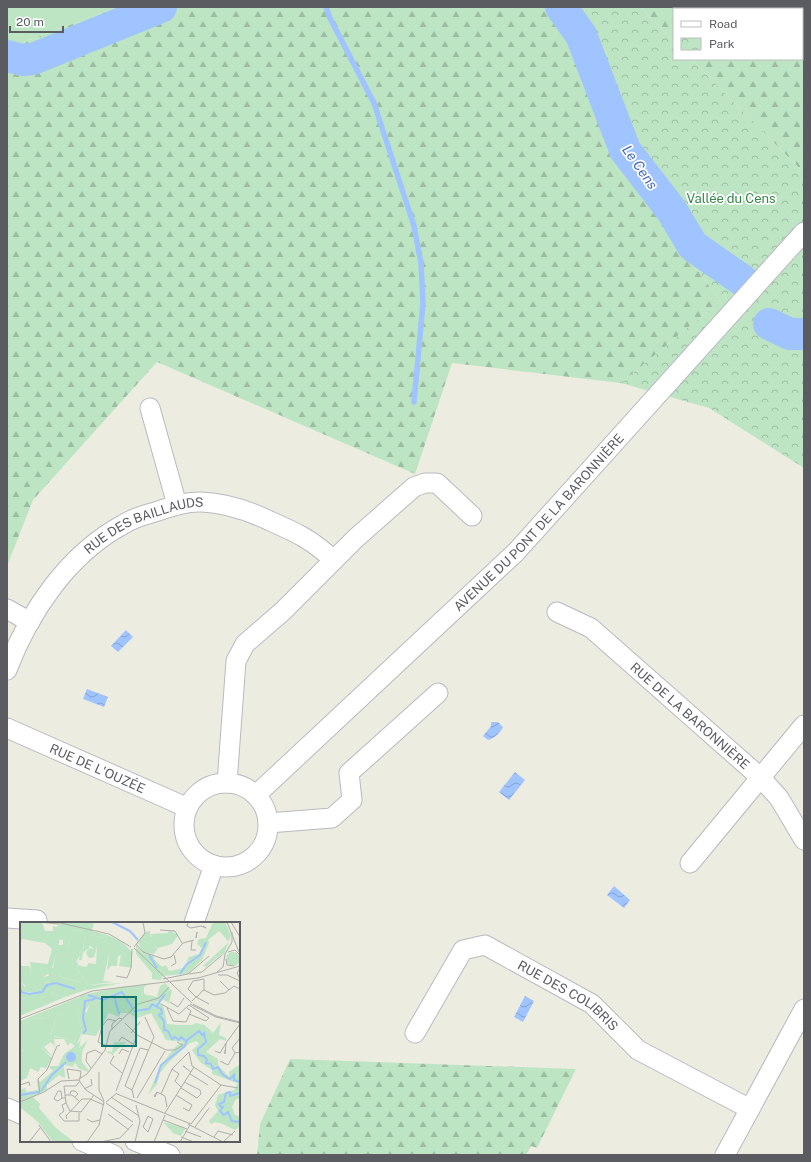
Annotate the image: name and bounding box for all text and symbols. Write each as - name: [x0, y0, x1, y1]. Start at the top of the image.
- scale bar: [10, 8, 63, 34]
- legend: [673, 8, 803, 60]
- text: 20 m: [16, 15, 44, 29]
- text: Road: [709, 17, 737, 31]
- text: Park: [709, 37, 735, 51]
- water label: Le Cens: [619, 142, 661, 192]
- park label: Vallée du Cens: [686, 191, 776, 206]
- street label: AVENUE DU PONT DE LA BARONNIÈRE: [451, 431, 627, 614]
- street label: RUE DES BAILLAUDS: [81, 495, 204, 557]
- street label: RUE DE LA BARONNIÈRE: [627, 660, 753, 772]
- street label: RUE DE L'OUZÉE: [47, 741, 147, 796]
- inset map: [20, 922, 240, 1142]
- street label: RUE DES COLIBRIS: [515, 958, 621, 1034]

